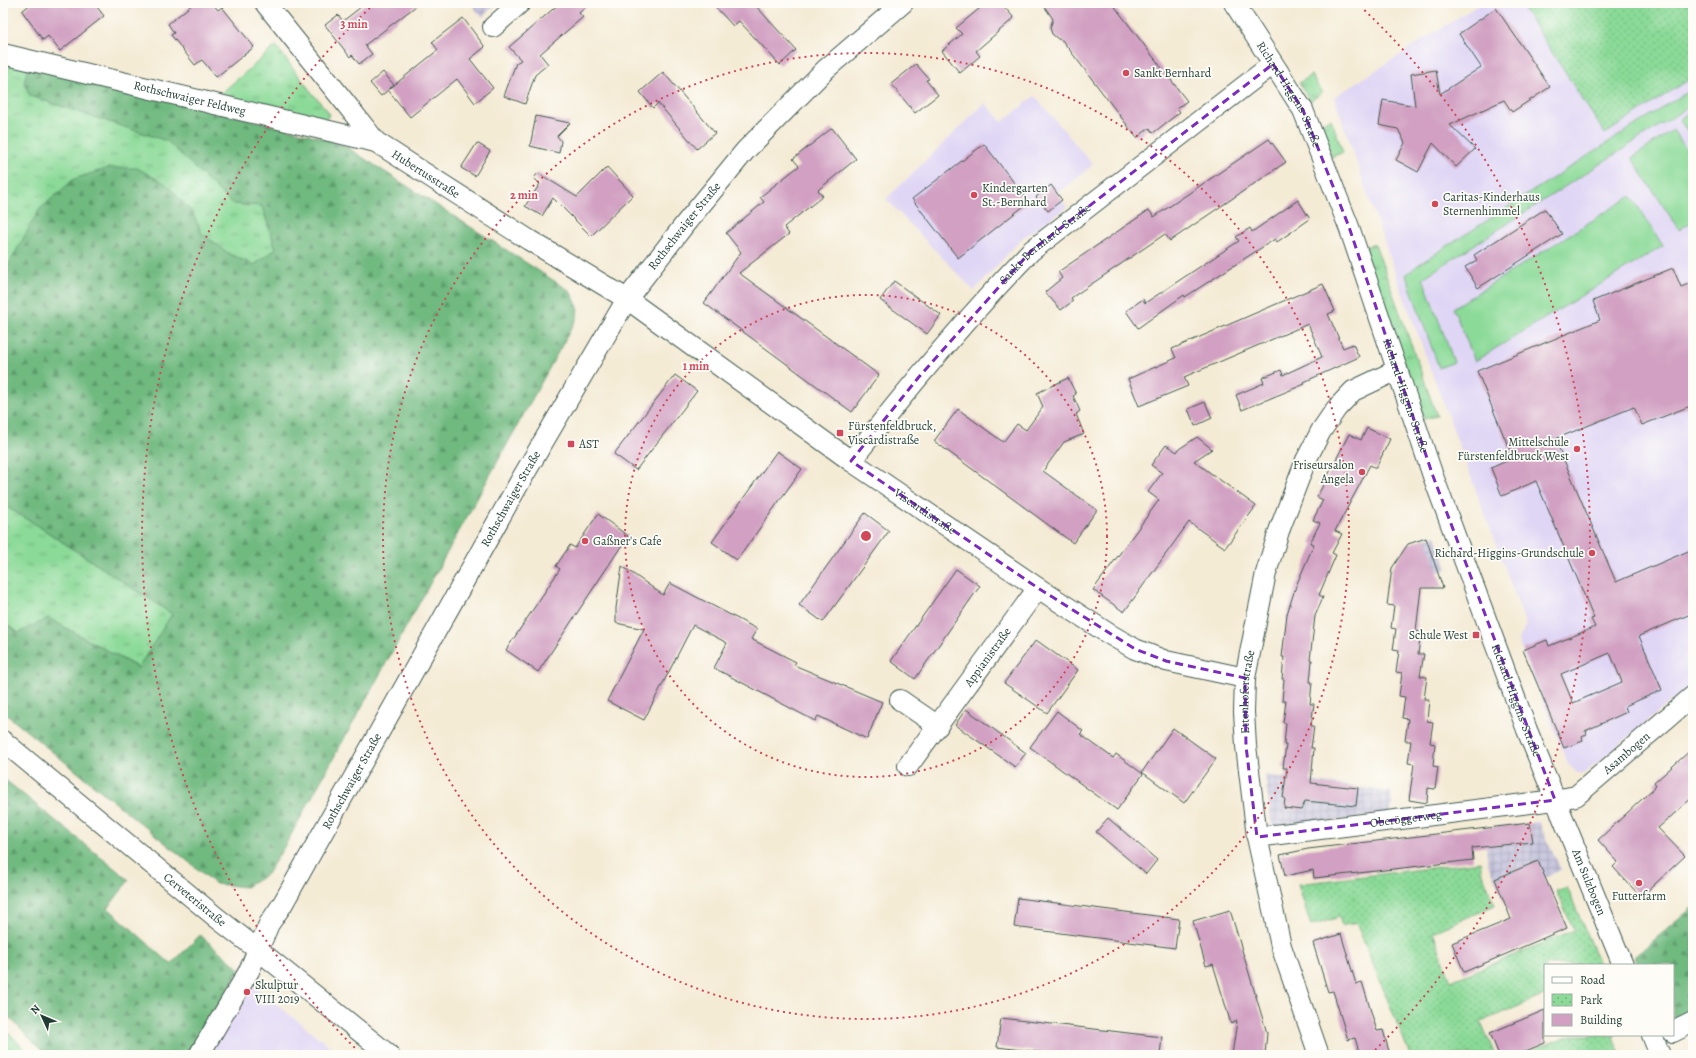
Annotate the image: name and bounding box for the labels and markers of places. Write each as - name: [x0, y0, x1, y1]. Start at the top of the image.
- place label: Sankt Bernhard: [1134, 65, 1212, 81]
- marker: Sankt Bernhard: [1121, 68, 1131, 78]
- place label: Kindergarten St.-Bernhard: [982, 180, 1048, 210]
- place label: Caritas-Kinderhaus Sternenhimmel: [1443, 189, 1540, 219]
- marker: Kindergarten St.-Bernhard: [969, 190, 979, 200]
- marker: Caritas-Kinderhaus Sternenhimmel: [1430, 199, 1440, 209]
- place label: Fürstenfeldbruck, Viscardistraße: [847, 418, 936, 448]
- marker: Fürstenfeldbruck, Viscardistraße: [835, 428, 845, 438]
- place label: Mittelschule Fürstenfeldbruck West: [1457, 434, 1569, 464]
- place label: AST: [578, 436, 599, 452]
- marker: AST: [566, 439, 576, 449]
- marker: Mittelschule Fürstenfeldbruck West: [1572, 444, 1582, 454]
- place label: Friseursalon Angela: [1293, 457, 1354, 487]
- marker: Friseursalon Angela: [1357, 467, 1367, 477]
- centre of rings: [859, 529, 873, 543]
- place label: Gaßner's Cafe: [593, 533, 662, 549]
- marker: Gaßner's Cafe: [580, 536, 590, 546]
- place label: Richard-Higgins-Grundschule: [1435, 545, 1584, 561]
- marker: Richard-Higgins-Grundschule: [1587, 548, 1597, 558]
- place label: Schule West: [1409, 627, 1468, 643]
- marker: Schule West: [1471, 630, 1481, 640]
- marker: Futterfarm: [1634, 878, 1644, 888]
- place label: Futterfarm: [1612, 888, 1666, 904]
- place label: Skulptur VIII 2019: [254, 977, 299, 1007]
- marker: Skulptur VIII 2019: [242, 987, 252, 997]

